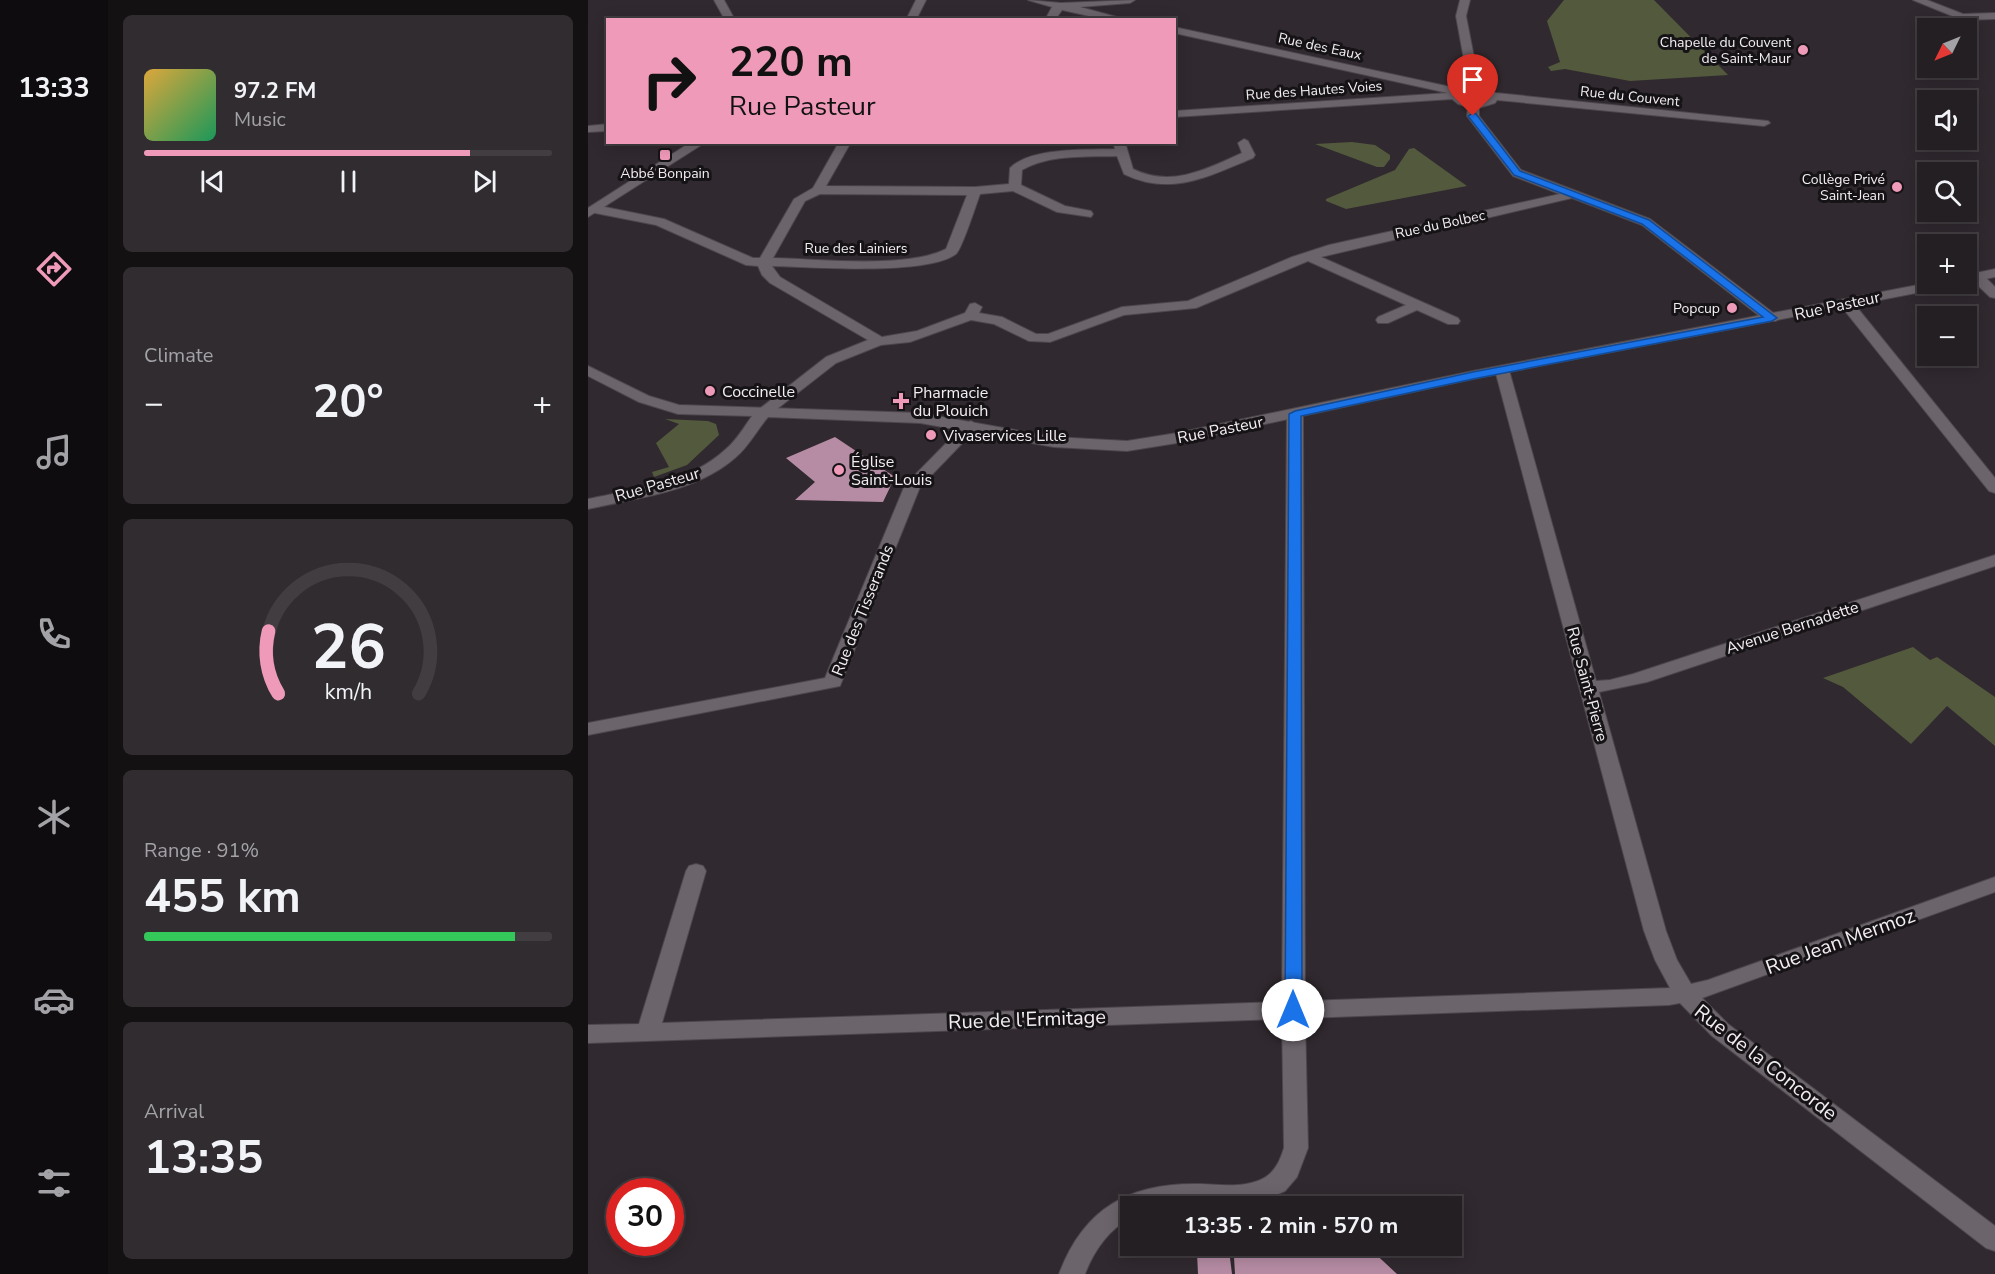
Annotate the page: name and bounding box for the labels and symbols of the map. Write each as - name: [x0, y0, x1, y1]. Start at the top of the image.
- north arrow: [1917, 18, 1977, 78]
- street label: Rue des Eaux: [1276, 28, 1364, 65]
- place label: Chapelle du Couvent de Saint-Maur: [1660, 33, 1791, 68]
- marker: Chapelle du Couvent de Saint-Maur: [1796, 43, 1810, 57]
- pin: [1447, 54, 1498, 116]
- street label: Rue des Hautes Voies: [1245, 76, 1383, 105]
- street label: Rue du Couvent: [1579, 82, 1681, 111]
- marker: Abbé Bonpain: [658, 148, 672, 162]
- place label: Abbé Bonpain: [620, 164, 710, 183]
- place label: Collège Privé Saint-Jean: [1802, 170, 1885, 205]
- marker: Collège Privé Saint-Jean: [1890, 180, 1904, 194]
- street label: Rue du Bolbec: [1393, 206, 1487, 243]
- street label: Rue des Lainiers: [805, 239, 908, 258]
- street label: Rue Pasteur: [1792, 286, 1882, 326]
- place label: Popcup: [1673, 299, 1720, 318]
- marker: Popcup: [1725, 301, 1739, 315]
- place label: Coccinelle: [722, 381, 795, 403]
- place label: Pharmacie du Plouich: [913, 382, 988, 422]
- marker: Coccinelle: [703, 384, 717, 398]
- marker: Pharmacie du Plouich: [894, 394, 908, 408]
- street label: Rue Pasteur: [1175, 411, 1265, 449]
- place label: Vivaservices Lille: [942, 425, 1067, 447]
- marker: Vivaservices Lille: [924, 428, 938, 442]
- place label: Église Saint-Louis: [851, 451, 932, 491]
- street label: Rue Pasteur: [612, 462, 702, 508]
- marker: Église Saint-Louis: [832, 463, 846, 477]
- street label: Rue des Tisserands: [827, 542, 899, 679]
- street label: Avenue Bernadette: [1723, 596, 1862, 660]
- street label: Rue Saint-Pierre: [1561, 624, 1613, 744]
- street label: Rue Jean Mermoz: [1762, 902, 1918, 981]
- position arrow: [1261, 978, 1325, 1042]
- street label: Rue de la Concorde: [1689, 998, 1843, 1127]
- street label: Rue de l'Ermitage: [948, 1003, 1106, 1036]
- speed limit sign: 30: [606, 1178, 684, 1256]

